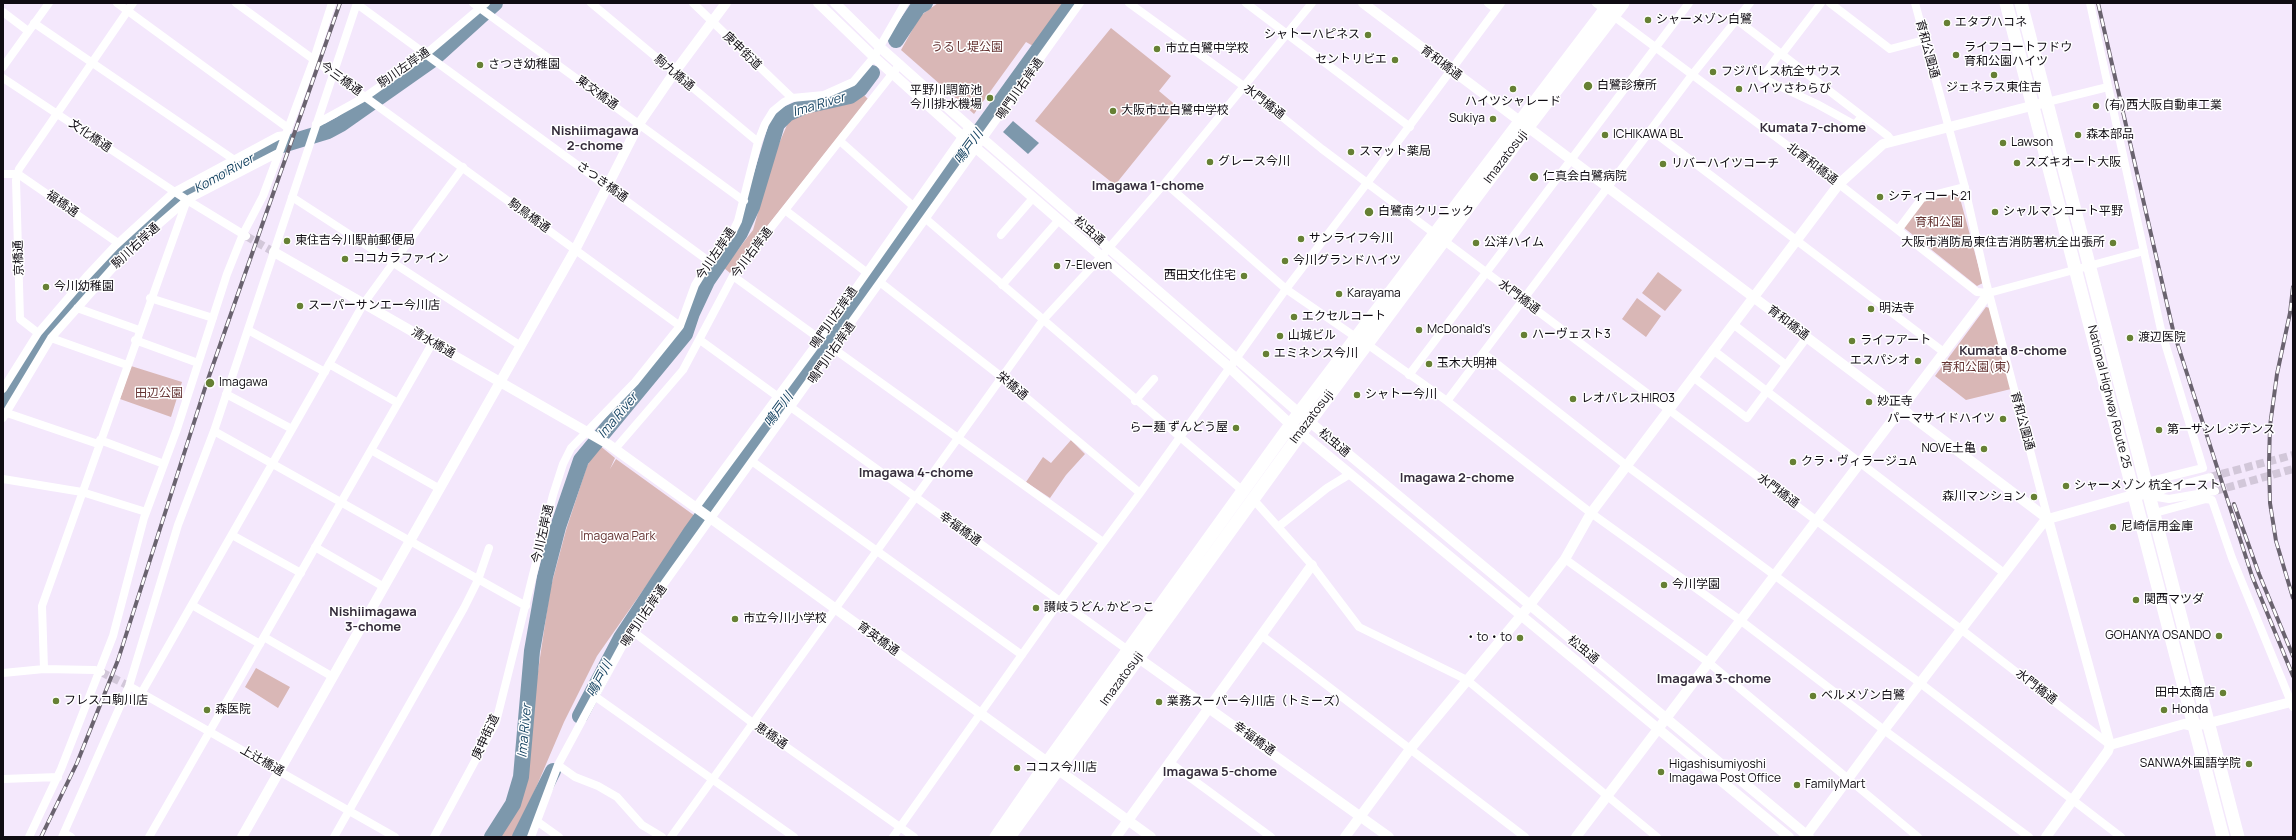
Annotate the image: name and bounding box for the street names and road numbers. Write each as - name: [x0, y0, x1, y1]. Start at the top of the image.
- street label: 育和公園通: [1912, 18, 1942, 80]
- street label: 庚申街道: [720, 29, 764, 73]
- street label: 育和橋通: [1417, 43, 1465, 83]
- street label: 駒川左岸通: [375, 45, 433, 91]
- street label: 駒九橋通: [651, 52, 697, 94]
- street label: 鳴門川右岸通: [993, 55, 1047, 123]
- street label: 今三橋通: [317, 59, 365, 99]
- street label: 東交橋通: [573, 73, 621, 113]
- street label: 水門橋通: [1241, 82, 1287, 122]
- street label: 文化橋通: [66, 117, 114, 155]
- street label: Imazatosuji: [1481, 127, 1531, 187]
- street label: 北育和橋通: [1784, 140, 1840, 188]
- street label: さつき橋通: [573, 159, 631, 205]
- street label: 福橋通: [43, 188, 81, 220]
- street label: 駒鳥橋通: [505, 196, 553, 236]
- street label: 松虫通: [1071, 214, 1107, 248]
- street label: 駒川右岸通: [109, 220, 163, 272]
- street label: 今川左岸通: [693, 225, 739, 283]
- street label: 今川右岸通: [728, 225, 776, 281]
- street label: 京橋通: [11, 240, 27, 276]
- street label: 水門橋通: [1495, 277, 1543, 317]
- street label: 鳴門川左岸通: [807, 284, 861, 352]
- street label: 育和橋通: [1764, 303, 1812, 343]
- street label: 鳴門川右岸通: [805, 319, 859, 387]
- street label: National Highway Route 25: [2084, 324, 2134, 470]
- street label: 清水橋通: [409, 325, 457, 361]
- street label: 栄橋通: [994, 369, 1030, 403]
- street label: Imazatosuji: [1287, 387, 1337, 447]
- street label: 育和公園通: [2007, 390, 2037, 452]
- street label: 松虫通: [1316, 426, 1352, 460]
- street label: 水門橋通: [1754, 471, 1802, 511]
- street label: 今川左岸通: [529, 503, 557, 565]
- street label: 幸福橋通: [936, 509, 984, 549]
- street label: 鳴門川右岸通: [618, 582, 670, 650]
- street label: 育英橋通: [854, 619, 902, 659]
- street label: 松虫通: [1564, 633, 1602, 667]
- street label: Imazatosuji: [1098, 649, 1146, 709]
- street label: 水門橋通: [2013, 667, 2059, 707]
- street label: 庚申街道: [469, 712, 503, 762]
- street label: 幸福橋通: [1230, 719, 1278, 759]
- street label: 恵橋通: [752, 720, 790, 752]
- street label: 上辻橋通: [238, 743, 286, 779]

